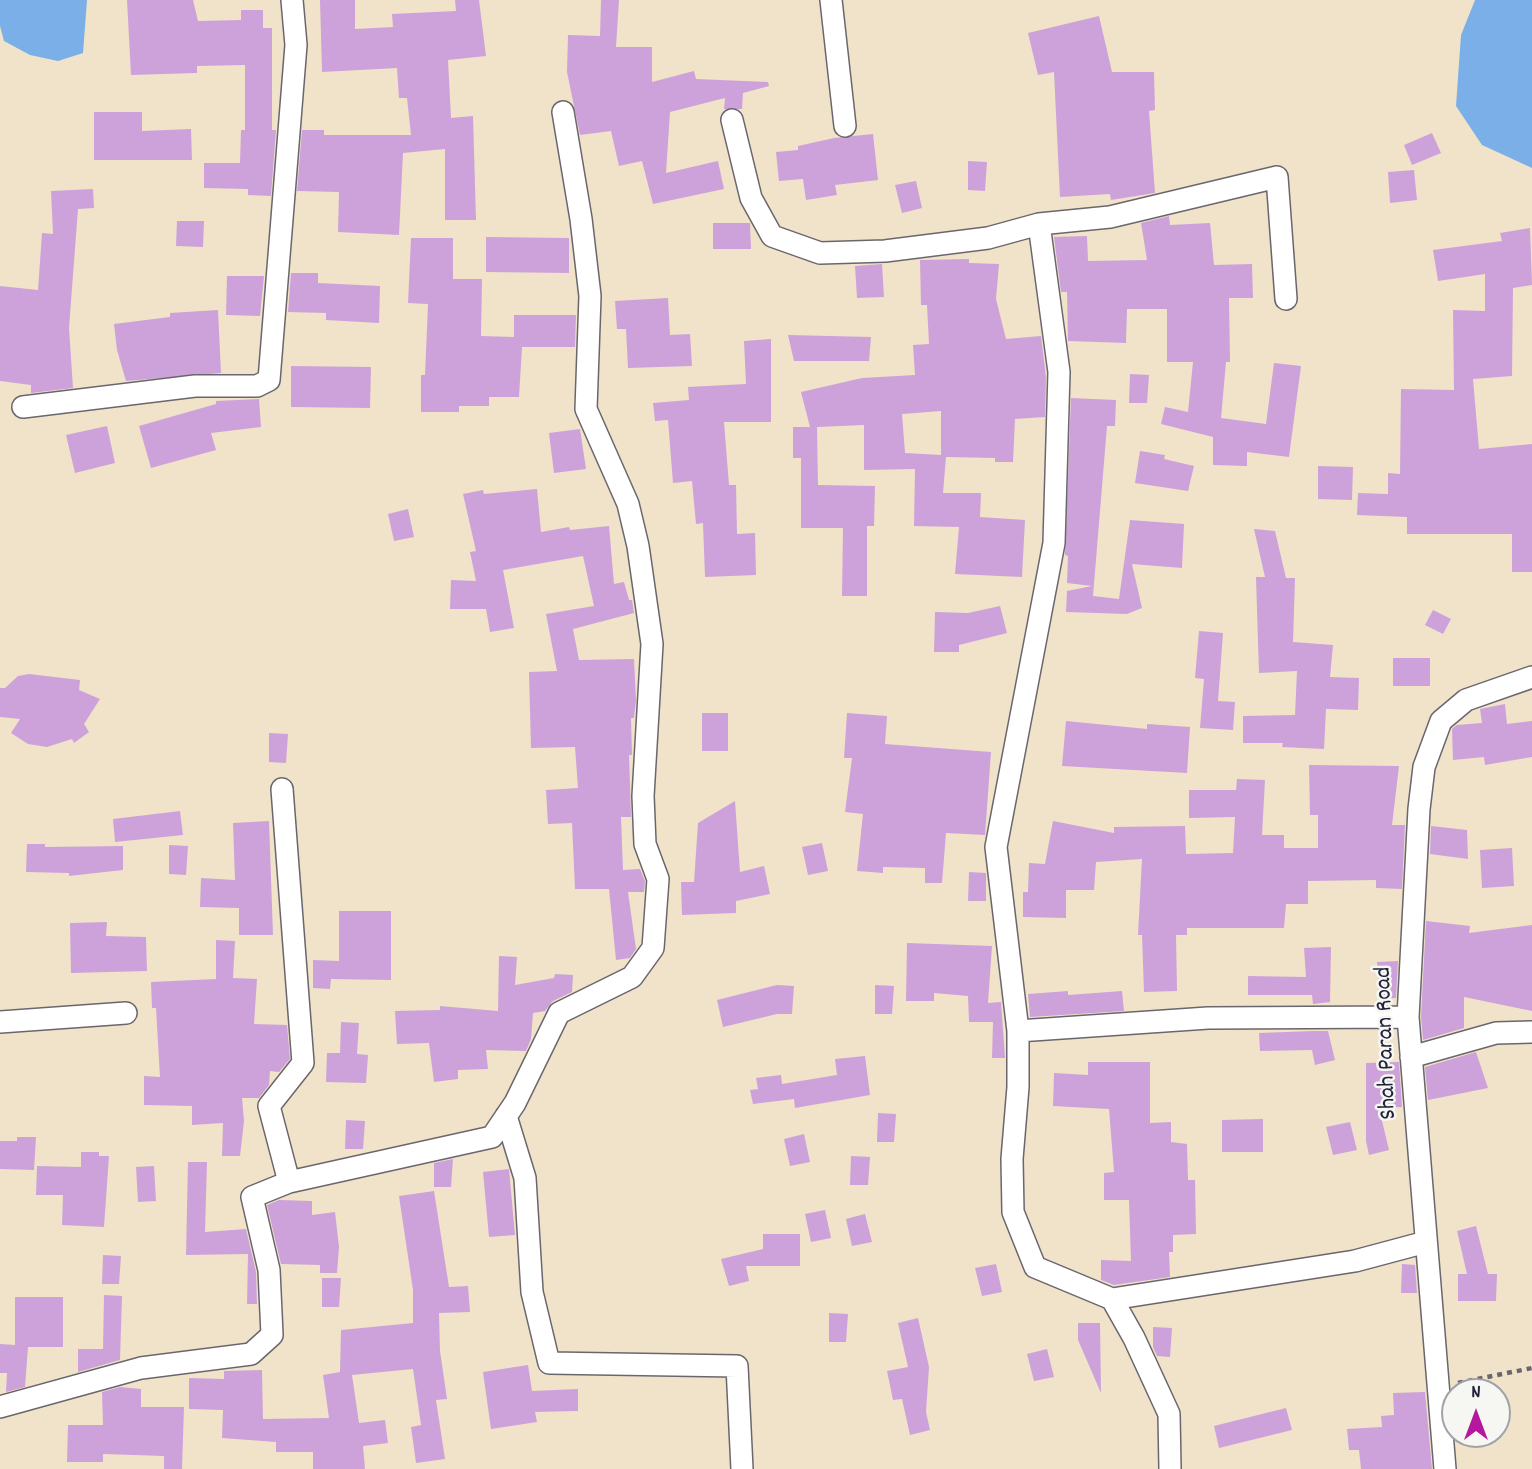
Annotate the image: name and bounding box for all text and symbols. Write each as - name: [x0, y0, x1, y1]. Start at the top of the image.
- street label: Shah Paran Road: [1371, 966, 1405, 1120]
- north arrow: [1441, 1378, 1511, 1448]
- text: N: [1471, 1380, 1481, 1407]

